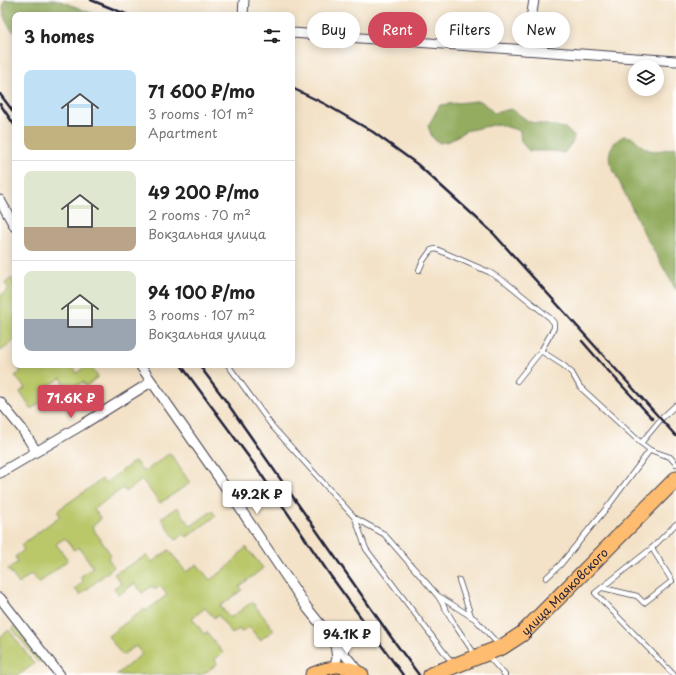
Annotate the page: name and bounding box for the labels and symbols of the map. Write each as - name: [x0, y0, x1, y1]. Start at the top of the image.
- pin: 71.6K ₽: [34, 385, 108, 419]
- pin: 49.2K ₽: [220, 481, 294, 515]
- street label: улица Маяковского: [517, 544, 612, 639]
- pin: 94.1K ₽: [310, 621, 384, 655]

